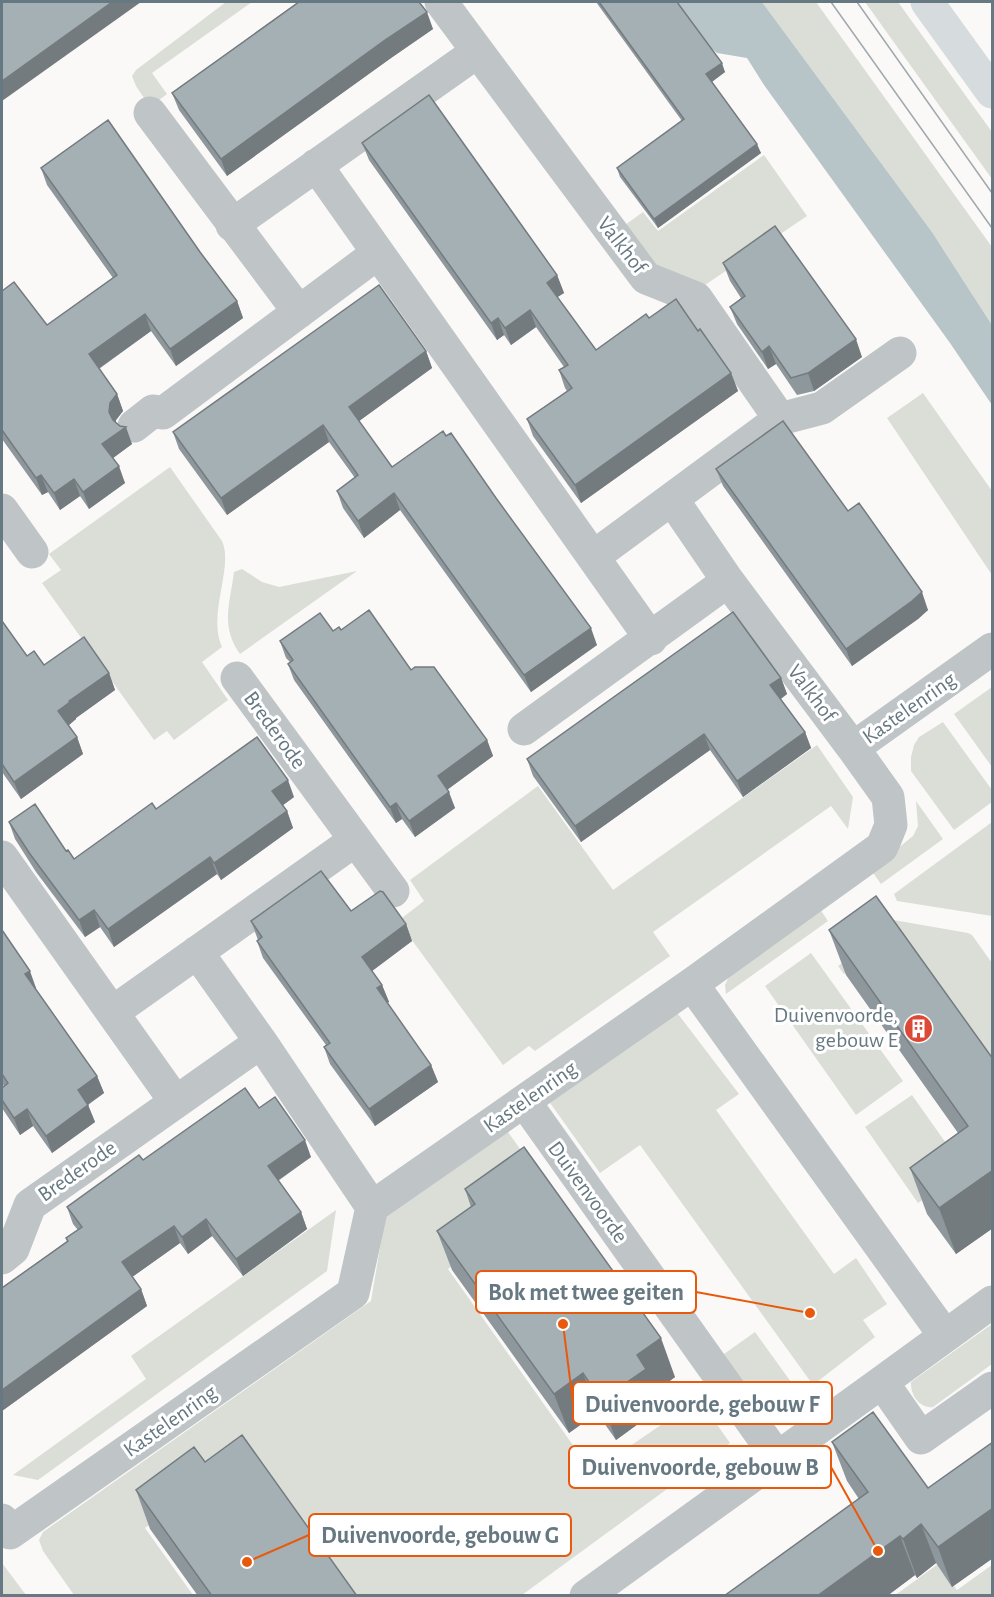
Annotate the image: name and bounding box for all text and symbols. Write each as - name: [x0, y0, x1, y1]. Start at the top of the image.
- street label: Valkhof: [593, 212, 652, 279]
- street label: Valkhof: [784, 660, 841, 727]
- street label: Kastelenring: [858, 668, 960, 748]
- street label: Brederode: [240, 687, 310, 773]
- place label: Duivenvoorde, gebouw E: [774, 1004, 898, 1051]
- building icon: Duivenvoorde, gebouw E: [903, 1012, 935, 1044]
- street label: Kastelenring: [479, 1057, 581, 1137]
- street label: Brederode: [34, 1136, 120, 1206]
- street label: Duivenvoorde: [544, 1137, 632, 1247]
- callout: Bok met twee geiten: [476, 1271, 696, 1313]
- text: Bok met twee geiten: [488, 1281, 684, 1305]
- street label: Kastelenring: [119, 1381, 221, 1461]
- callout: Duivenvoorde, gebouw F: [573, 1382, 832, 1424]
- text: Duivenvoorde, gebouw F: [585, 1393, 820, 1417]
- callout: Duivenvoorde, gebouw B: [569, 1446, 831, 1488]
- text: Duivenvoorde, gebouw B: [581, 1456, 819, 1480]
- callout: Duivenvoorde, gebouw G: [309, 1514, 571, 1556]
- text: Duivenvoorde, gebouw G: [321, 1524, 559, 1548]

